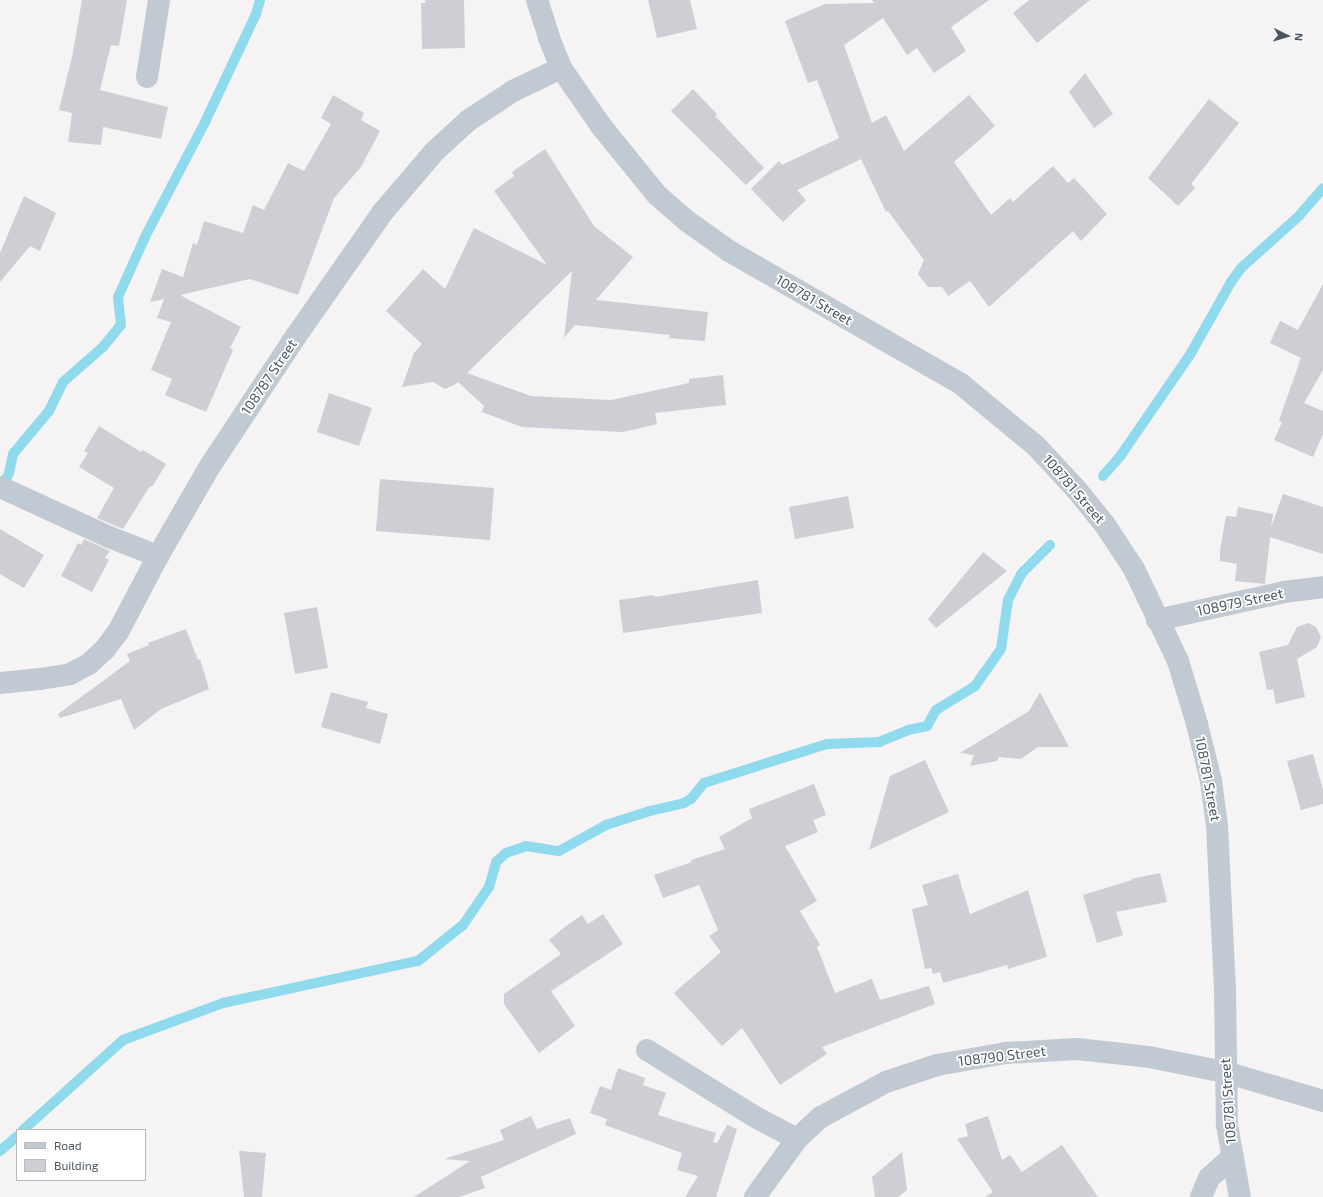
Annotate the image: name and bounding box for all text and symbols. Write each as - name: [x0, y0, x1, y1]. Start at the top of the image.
- north arrow: [1267, 16, 1307, 56]
- text: N: [1293, 33, 1306, 42]
- street label: 108781 Street: [773, 271, 855, 329]
- street label: 108787 Street: [238, 336, 300, 418]
- street label: 108781 Street: [1040, 451, 1108, 527]
- street label: 108979 Street: [1195, 585, 1285, 619]
- street label: 108781 Street: [1192, 735, 1224, 823]
- street label: 108790 Street: [957, 1042, 1047, 1070]
- street label: 108781 Street: [1217, 1058, 1239, 1144]
- legend: [16, 1129, 146, 1181]
- text: Road: [54, 1138, 82, 1152]
- text: Building: [54, 1158, 98, 1172]

